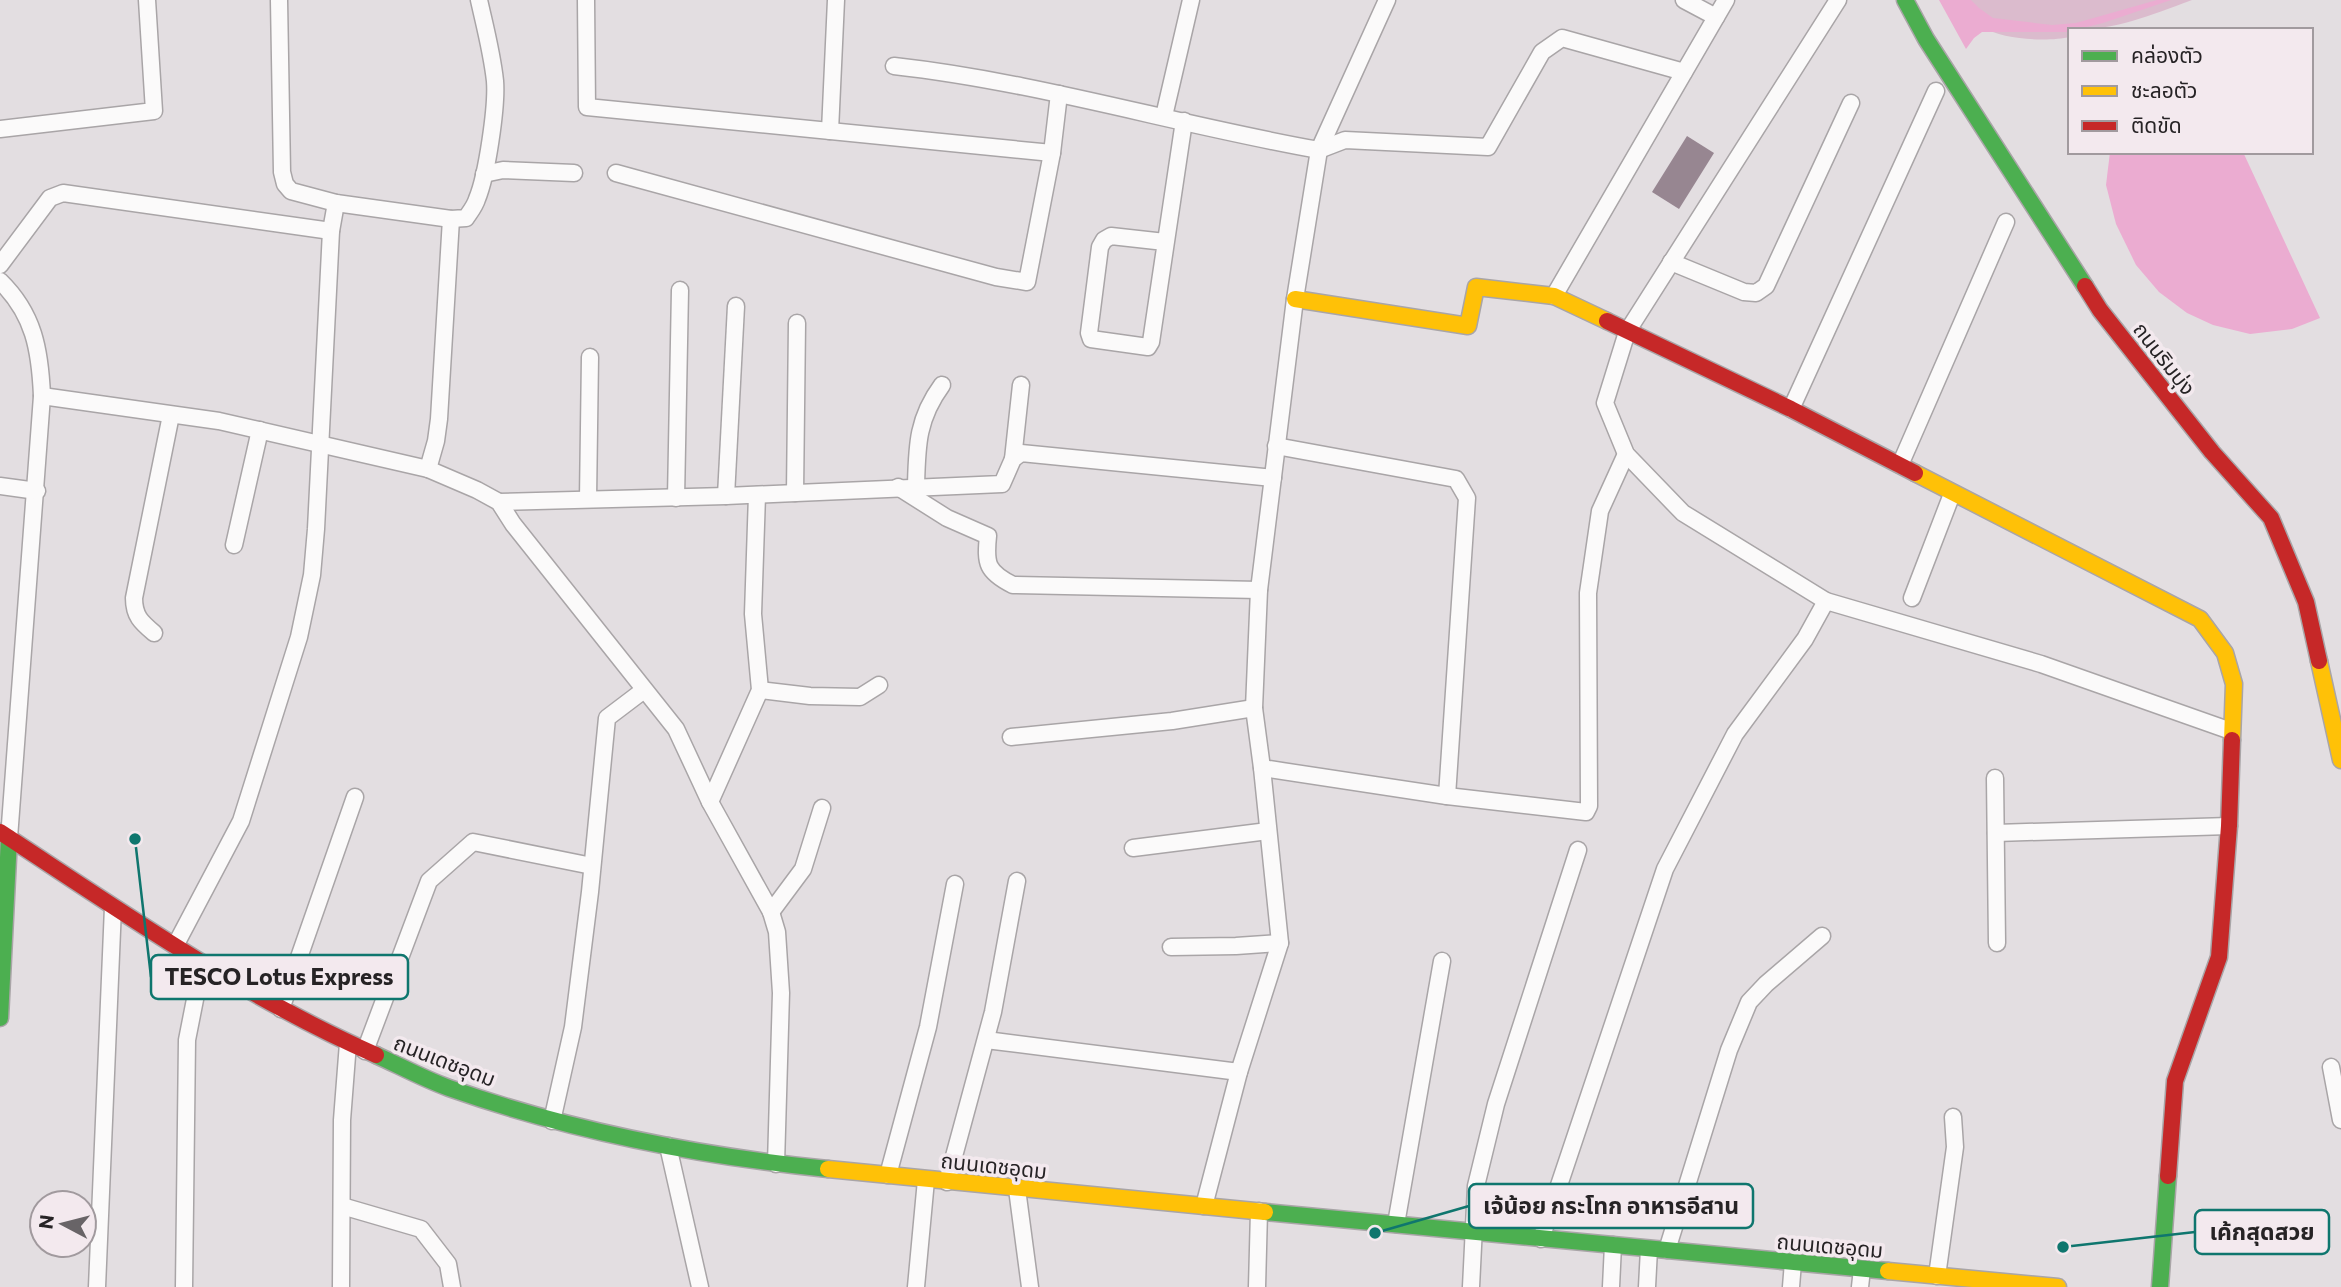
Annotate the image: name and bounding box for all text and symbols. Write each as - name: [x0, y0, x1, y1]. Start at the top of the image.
- legend: [2068, 28, 2313, 154]
- text: คล่องตัว: [2131, 42, 2203, 67]
- text: ชะลอตัว: [2131, 77, 2197, 102]
- text: ติดขัด: [2131, 112, 2182, 137]
- street label: ถนนริมบุ่ง: [2127, 317, 2201, 401]
- callout: TESCO Lotus Express: [151, 955, 408, 999]
- text: TESCO Lotus Express: [164, 962, 394, 990]
- street label: ถนนเดชอุดม: [390, 1029, 499, 1093]
- street label: ถนนเดชอุดม: [939, 1147, 1048, 1185]
- callout: เจ้น้อย กระโทก อาหารอีสาน: [1469, 1184, 1753, 1228]
- north arrow: [28, 1189, 98, 1259]
- text: เจ้น้อย กระโทก อาหารอีสาน: [1483, 1191, 1739, 1219]
- callout: เค้กสุดสวย: [2195, 1210, 2329, 1254]
- text: N: [33, 1213, 58, 1230]
- text: เค้กสุดสวย: [2209, 1217, 2315, 1246]
- street label: ถนนเดชอุดม: [1776, 1228, 1884, 1264]

